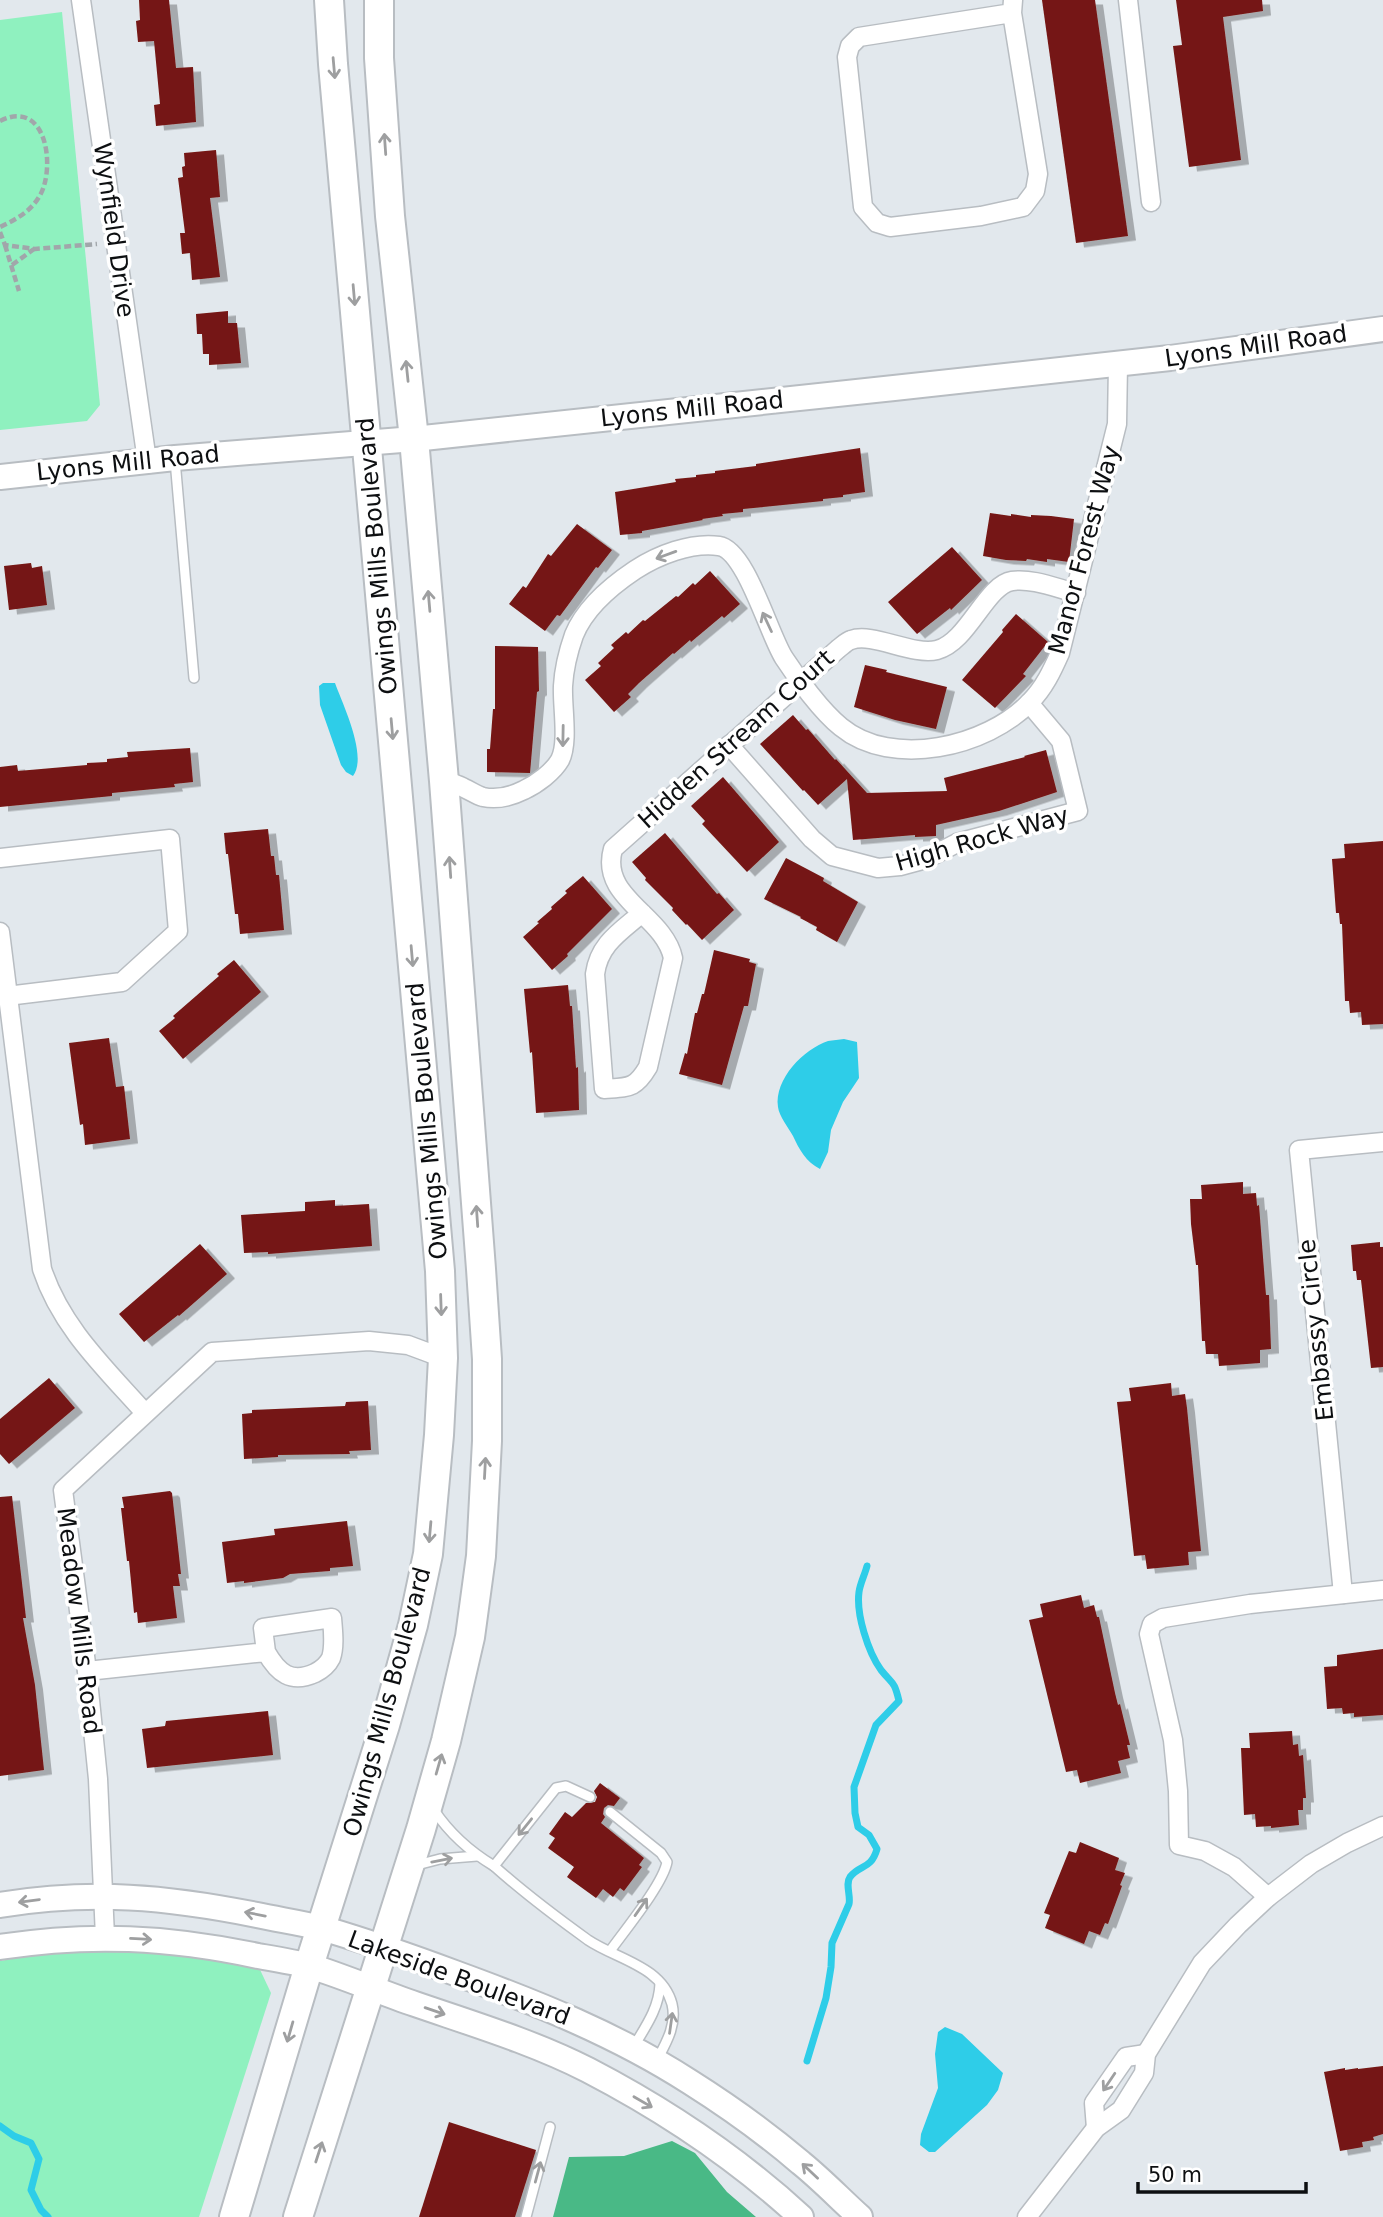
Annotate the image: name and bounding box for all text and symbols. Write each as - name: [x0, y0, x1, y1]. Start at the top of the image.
- one-way arrow: [328, 56, 341, 79]
- one-way arrow: [378, 133, 391, 156]
- street label: Wynfield Drive: [88, 141, 140, 319]
- one-way arrow: [348, 283, 361, 305]
- street label: Lyons Mill Road: [1163, 319, 1349, 373]
- one-way arrow: [400, 360, 413, 382]
- street label: Lyons Mill Road: [599, 385, 785, 433]
- street label: Owings Mills Boulevard: [351, 416, 403, 696]
- street label: Lyons Mill Road: [35, 439, 221, 487]
- street label: Manor Forest Way: [1043, 442, 1125, 658]
- one-way arrow: [655, 550, 677, 562]
- one-way arrow: [422, 590, 435, 613]
- one-way arrow: [760, 612, 773, 633]
- street label: Hidden Stream Court: [633, 644, 839, 834]
- one-way arrow: [386, 718, 399, 740]
- one-way arrow: [557, 725, 570, 748]
- street label: High Rock Way: [892, 801, 1072, 877]
- one-way arrow: [443, 857, 456, 879]
- one-way arrow: [406, 944, 419, 967]
- street label: Owings Mills Boulevard: [401, 981, 453, 1261]
- one-way arrow: [470, 1206, 483, 1228]
- street label: Embassy Circle: [1293, 1238, 1339, 1422]
- one-way arrow: [434, 1293, 448, 1316]
- one-way arrow: [479, 1457, 492, 1480]
- street label: Meadow Mills Road: [51, 1506, 107, 1736]
- one-way arrow: [423, 1520, 436, 1543]
- street label: Owings Mills Boulevard: [338, 1564, 436, 1840]
- one-way arrow: [434, 1754, 447, 1776]
- one-way arrow: [517, 1818, 532, 1836]
- one-way arrow: [430, 1852, 453, 1866]
- one-way arrow: [18, 1895, 41, 1908]
- one-way arrow: [634, 1898, 648, 1917]
- one-way arrow: [244, 1907, 267, 1921]
- street label: Lakeside Boulevard: [344, 1925, 574, 2031]
- one-way arrow: [129, 1933, 152, 1946]
- one-way arrow: [424, 2006, 446, 2018]
- one-way arrow: [664, 2012, 677, 2035]
- one-way arrow: [283, 2021, 296, 2043]
- one-way arrow: [1101, 2071, 1115, 2091]
- one-way arrow: [632, 2096, 653, 2109]
- one-way arrow: [313, 2141, 326, 2163]
- scale bar: [1138, 2150, 1306, 2194]
- one-way arrow: [532, 2161, 545, 2184]
- one-way arrow: [802, 2162, 819, 2179]
- text: 50 m: [1148, 2163, 1202, 2187]

